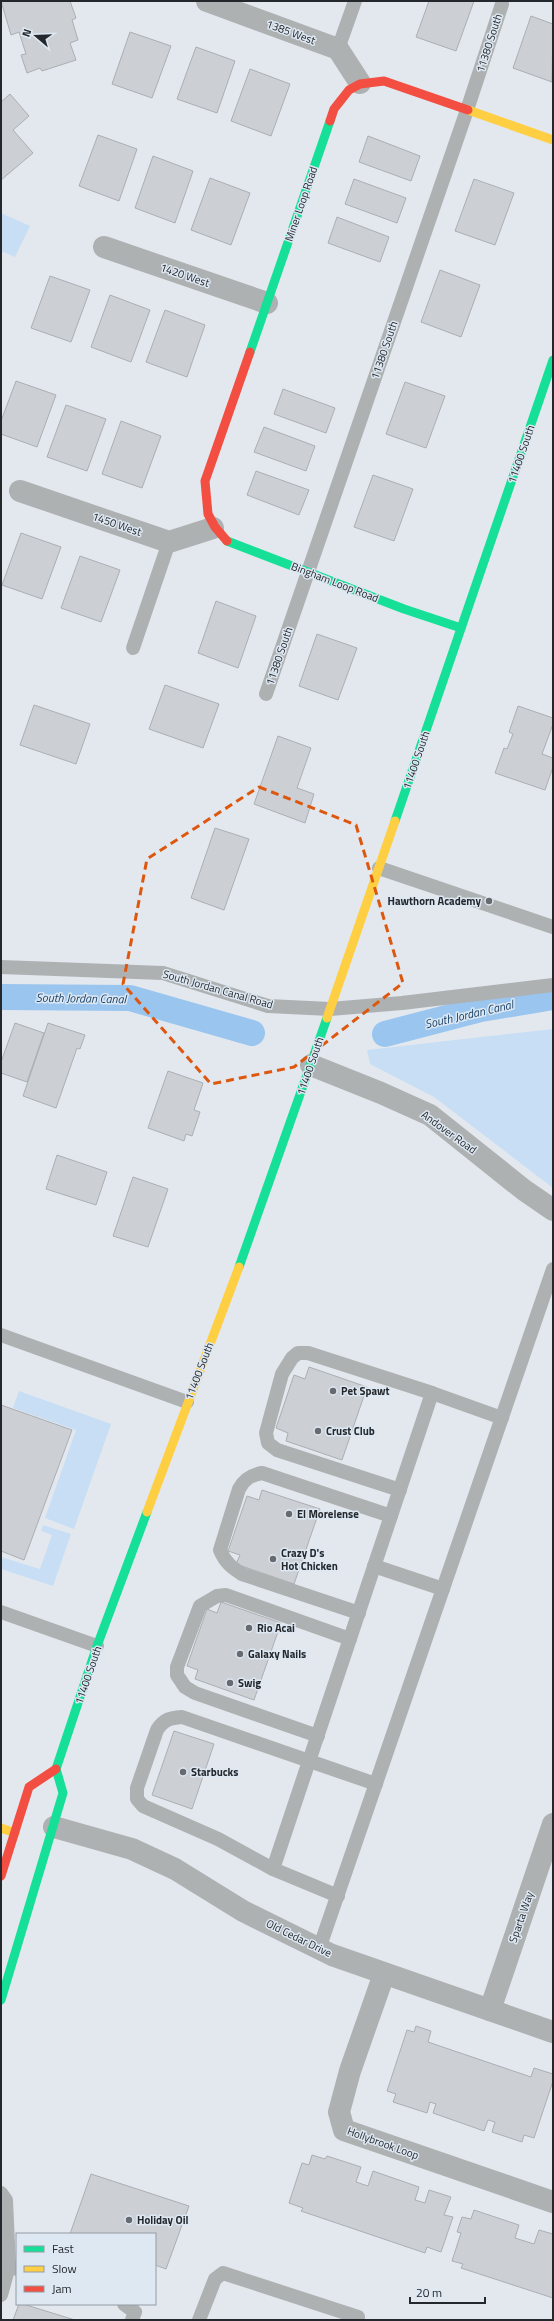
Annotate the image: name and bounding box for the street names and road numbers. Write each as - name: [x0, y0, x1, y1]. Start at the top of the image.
- street label: 11380 South: [472, 12, 506, 74]
- street label: 1385 West: [264, 16, 318, 48]
- street label: Miner Loop Road: [281, 164, 321, 244]
- street label: 1420 West: [158, 259, 212, 291]
- street label: 11380 South: [367, 319, 401, 381]
- street label: 11400 South: [504, 423, 538, 485]
- street label: 1450 West: [90, 508, 144, 540]
- street label: Bingham Loop Road: [289, 558, 381, 606]
- street label: 11380 South: [262, 625, 296, 687]
- street label: 11400 South: [399, 729, 433, 791]
- street label: South Jordan Canal Road: [161, 966, 275, 1012]
- street label: 11400 South: [293, 1035, 327, 1097]
- street label: Andover Road: [418, 1106, 480, 1158]
- street label: 11400 South: [181, 1340, 217, 1402]
- street label: 11400 South: [71, 1644, 105, 1706]
- street label: Sparta Way: [505, 1889, 537, 1945]
- street label: Old Cedar Drive: [264, 1915, 335, 1961]
- street label: Hollybrook Loop: [345, 2123, 421, 2163]

